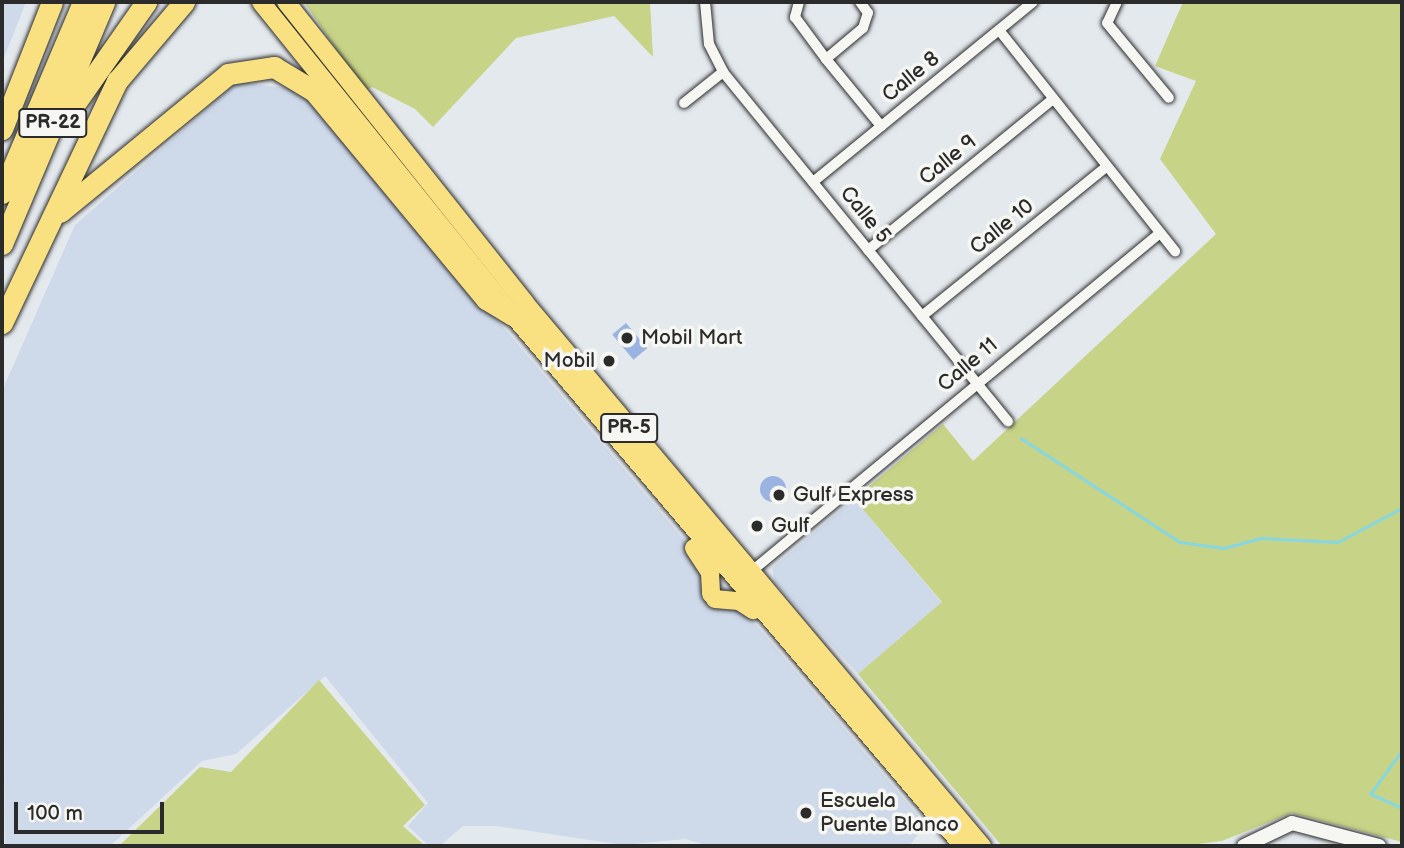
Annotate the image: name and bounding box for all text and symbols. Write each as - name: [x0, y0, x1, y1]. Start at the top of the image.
- street label: Calle 8: [877, 46, 945, 108]
- road number: PR-22: [18, 108, 88, 139]
- street label: Calle 9: [914, 129, 982, 191]
- street label: Calle 5: [834, 181, 896, 249]
- street label: Calle 10: [965, 194, 1039, 260]
- place label: Mobil Mart: [641, 325, 742, 351]
- marker: Mobil Mart: [619, 330, 635, 346]
- street label: Calle 11: [933, 333, 1003, 397]
- place label: Mobil: [544, 348, 595, 374]
- marker: Mobil: [601, 353, 617, 369]
- road number: PR-5: [599, 412, 659, 444]
- place label: Gulf Express: [793, 482, 914, 508]
- marker: Gulf Express: [771, 487, 787, 503]
- place label: Gulf: [771, 513, 810, 539]
- marker: Gulf: [749, 518, 765, 534]
- scale bar: [18, 788, 168, 832]
- place label: Escuela Puente Blanco: [820, 788, 959, 838]
- text: 100 m: [27, 801, 83, 826]
- marker: Escuela Puente Blanco: [798, 805, 814, 821]

